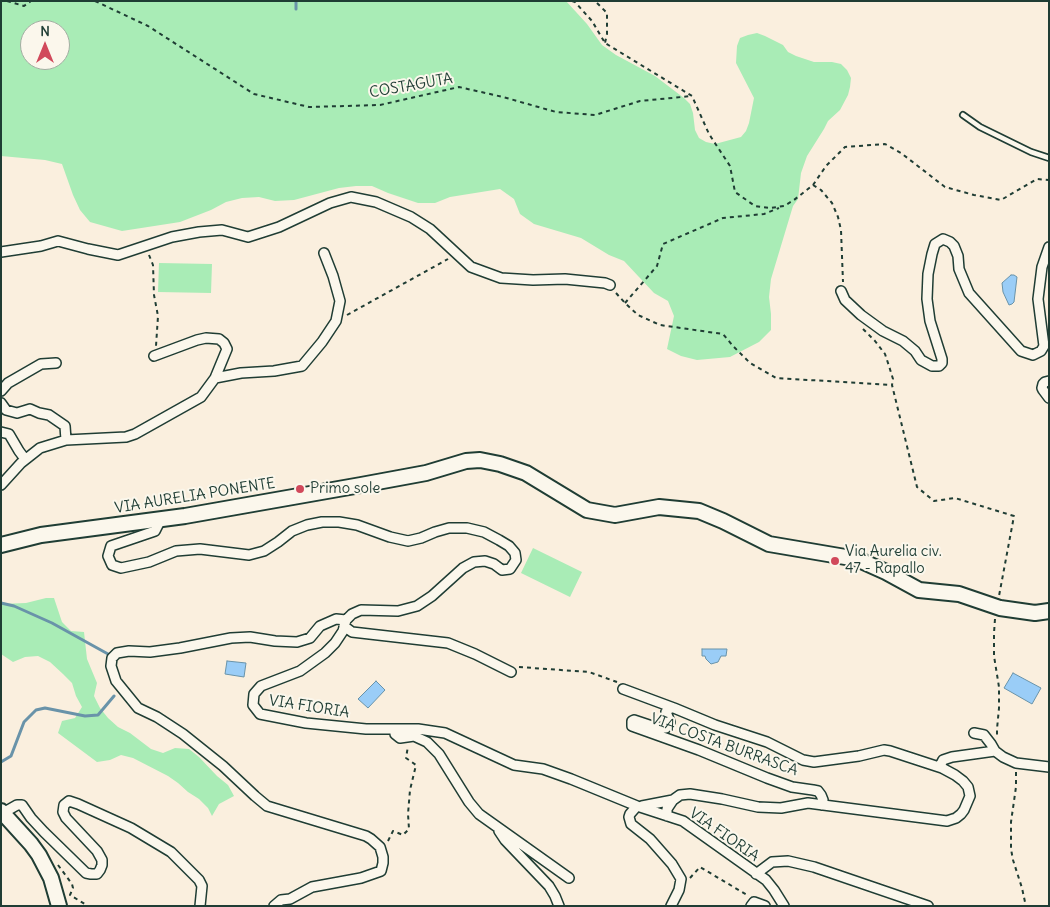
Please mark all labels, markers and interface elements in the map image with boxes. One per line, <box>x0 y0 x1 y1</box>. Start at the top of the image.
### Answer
north arrow <box>20 20 70 70</box>
text: N <box>40 22 50 40</box>
street label: COSTAGUTA <box>368 70 454 102</box>
street label: VIA AURELIA PONENTE <box>114 474 276 518</box>
place label: Primo sole <box>310 480 380 498</box>
marker: Primo sole <box>294 483 306 495</box>
place label: Via Aurelia civ. 47 - Rapallo <box>845 543 942 578</box>
marker: Via Aurelia civ. 47 - Rapallo <box>829 555 841 567</box>
street label: VIA FIORIA <box>267 692 351 722</box>
street label: VIA COSTA BURRASCA <box>648 710 800 780</box>
street label: VIA FIORIA <box>686 804 762 866</box>

